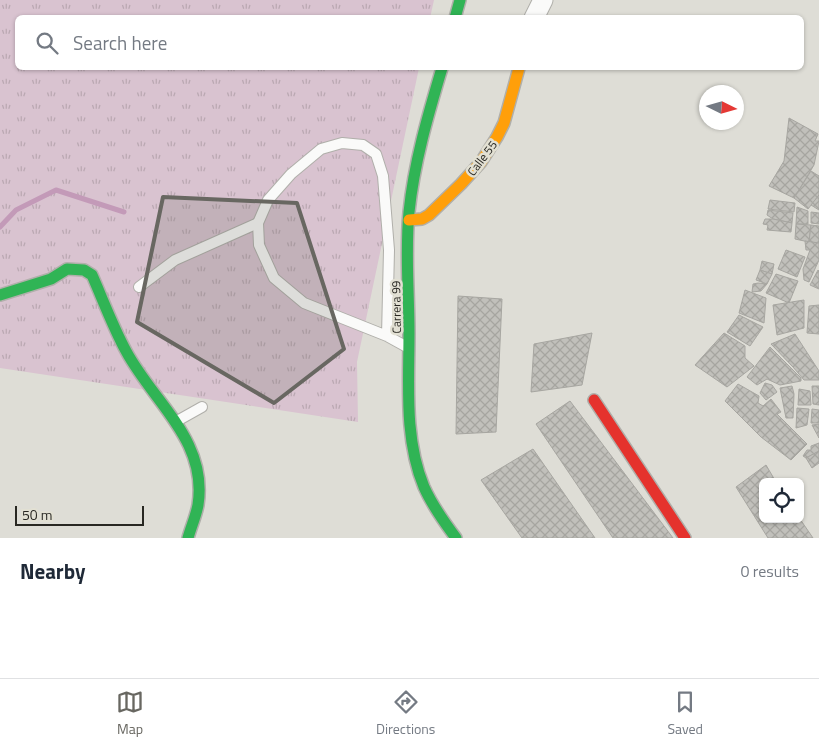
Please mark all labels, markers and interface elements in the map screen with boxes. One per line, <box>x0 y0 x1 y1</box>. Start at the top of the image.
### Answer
search box <box>15 15 804 70</box>
text: Search here <box>73 28 167 57</box>
icon: search <box>33 29 61 57</box>
north arrow <box>699 85 744 130</box>
street label: Calle 55 <box>462 136 502 180</box>
street label: Carrera 99 <box>386 280 406 334</box>
map controls <box>759 478 804 523</box>
button: locate <box>759 478 804 523</box>
scale bar <box>15 503 144 526</box>
text: 50 m <box>22 504 52 525</box>
text: Nearby <box>20 555 85 587</box>
text: 0 results <box>740 559 799 583</box>
tab: Map <box>116 688 144 739</box>
tab: Directions <box>376 688 435 739</box>
tab: Saved <box>667 688 703 739</box>

